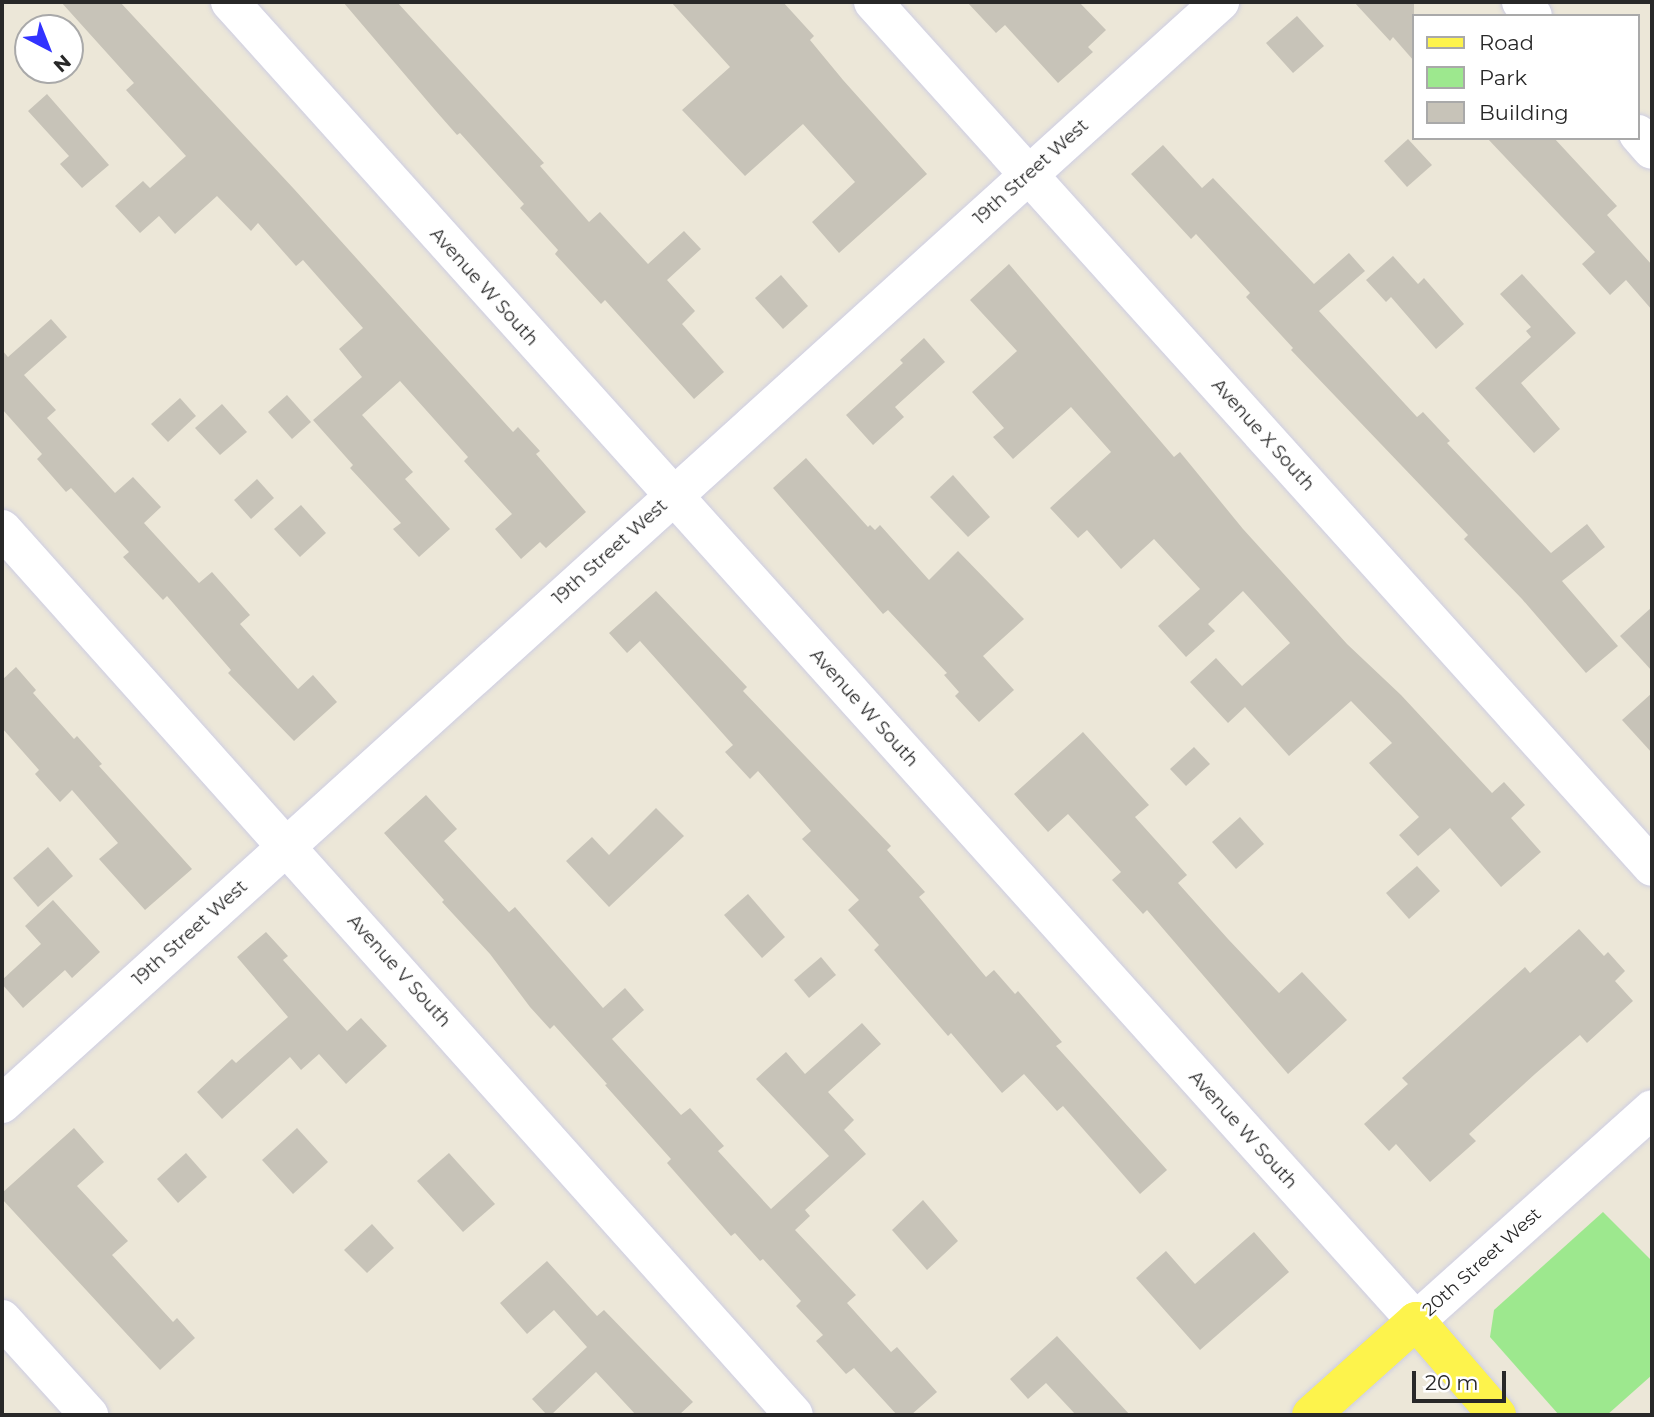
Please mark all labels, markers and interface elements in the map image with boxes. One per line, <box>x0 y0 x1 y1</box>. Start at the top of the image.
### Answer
north arrow <box>14 14 84 84</box>
legend <box>1412 14 1640 140</box>
text: Road <box>1479 30 1534 55</box>
text: N <box>49 50 75 77</box>
text: Park <box>1479 65 1527 90</box>
text: Building <box>1479 100 1569 125</box>
street label: 19th Street West <box>969 115 1093 229</box>
street label: Avenue W South <box>425 224 543 350</box>
street label: Avenue X South <box>1207 375 1319 495</box>
street label: 19th Street West <box>548 495 672 609</box>
street label: Avenue W South <box>805 645 923 771</box>
street label: 19th Street West <box>128 876 252 990</box>
street label: Avenue V South <box>343 910 455 1032</box>
street label: Avenue W South <box>1184 1067 1302 1193</box>
street label: 20th Street West <box>1418 1203 1546 1321</box>
scale bar <box>1416 1358 1510 1402</box>
text: 20 m <box>1425 1370 1479 1395</box>

